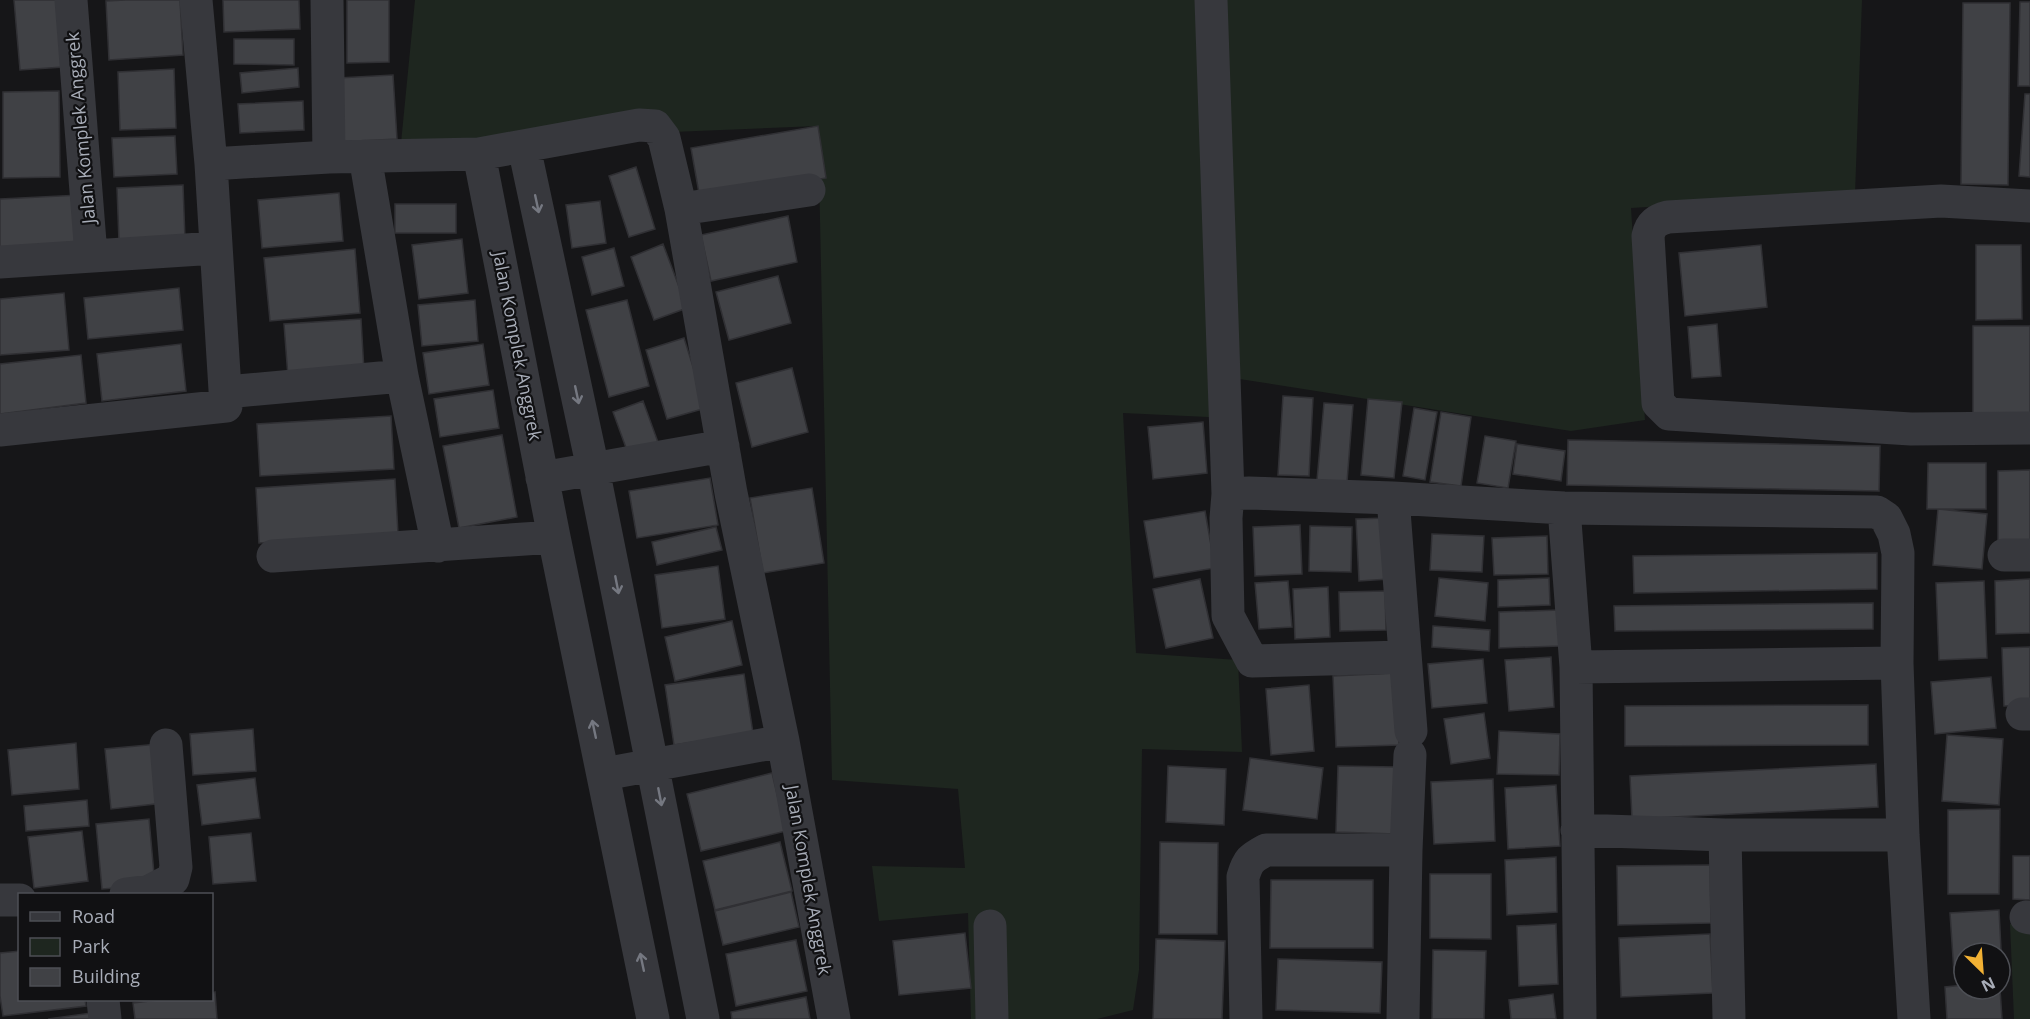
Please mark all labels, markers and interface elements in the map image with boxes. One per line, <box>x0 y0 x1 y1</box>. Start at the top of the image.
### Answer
street label: Jalan Komplek Anggrek <box>60 31 101 227</box>
one-way arrow <box>531 194 543 213</box>
street label: Jalan Komplek Anggrek <box>487 247 548 443</box>
one-way arrow <box>572 384 583 404</box>
one-way arrow <box>612 575 623 595</box>
one-way arrow <box>588 720 599 740</box>
street label: Jalan Komplek Anggrek <box>780 781 838 977</box>
one-way arrow <box>655 787 666 807</box>
legend <box>18 893 213 1001</box>
text: Road <box>72 904 115 928</box>
text: Park <box>72 934 110 958</box>
north arrow <box>1952 941 2012 1001</box>
one-way arrow <box>636 952 647 972</box>
text: Building <box>72 964 140 988</box>
text: N <box>1978 972 1999 997</box>

